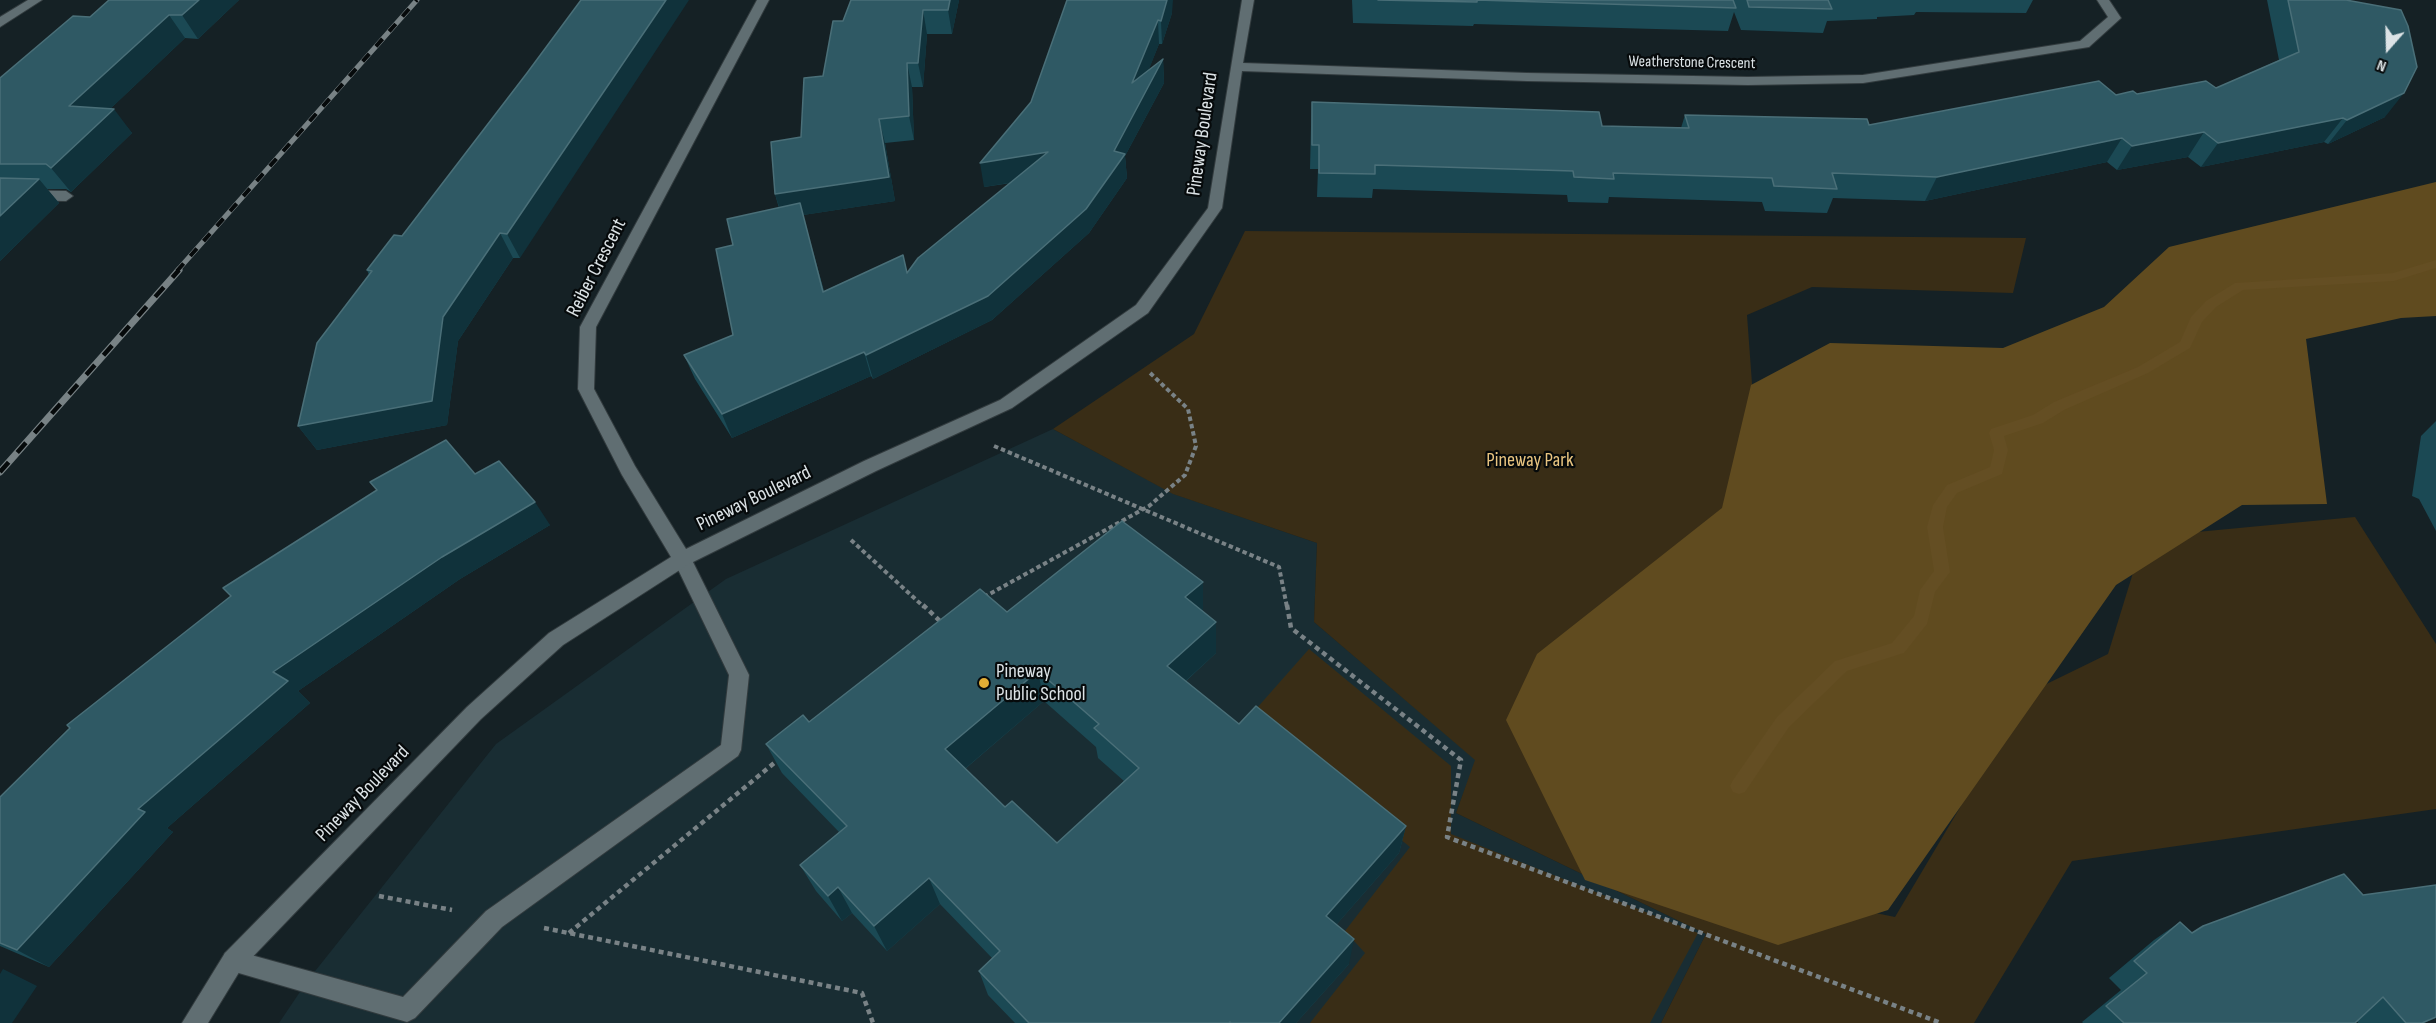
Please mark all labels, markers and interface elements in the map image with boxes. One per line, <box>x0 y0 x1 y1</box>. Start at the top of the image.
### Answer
north arrow <box>2358 18 2418 78</box>
street label: Weatherstone Crescent <box>1628 52 1756 74</box>
text: N <box>2374 55 2389 76</box>
street label: Pineway Boulevard <box>1182 71 1224 197</box>
street label: Reiber Crescent <box>562 215 632 321</box>
park label: Pineway Park <box>1486 449 1574 473</box>
street label: Pineway Boulevard <box>693 461 815 537</box>
place label: Pineway Public School <box>996 660 1086 707</box>
marker: Pineway Public School <box>977 676 991 690</box>
street label: Pineway Boulevard <box>311 741 415 847</box>

